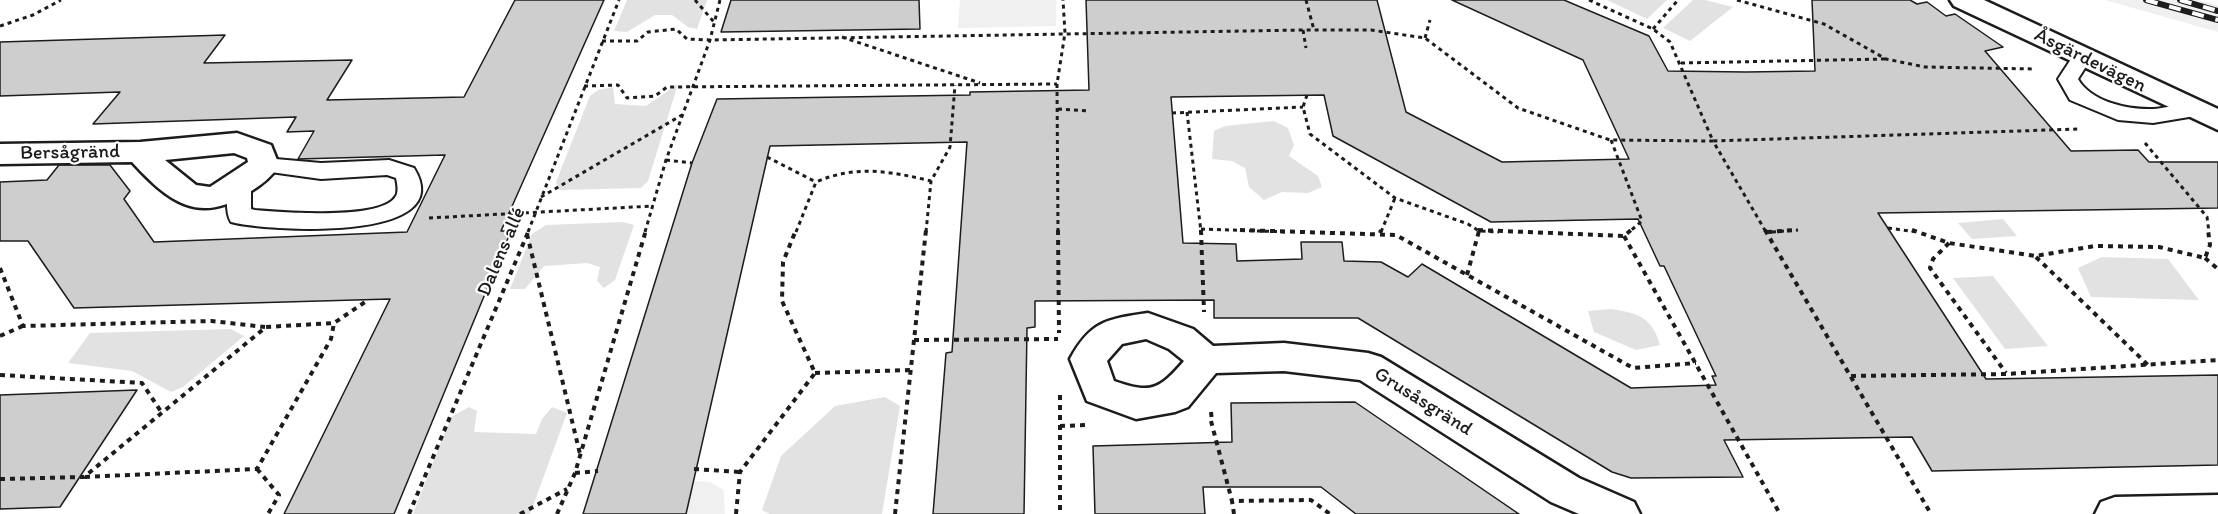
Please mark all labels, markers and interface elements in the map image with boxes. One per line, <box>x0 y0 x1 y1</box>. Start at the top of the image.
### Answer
street label: Åsgärdevägen <box>2030 24 2150 98</box>
street label: Bersågränd <box>20 140 120 166</box>
street label: Dalens allé <box>473 204 531 300</box>
street label: Grusåsgränd <box>1369 362 1477 442</box>

